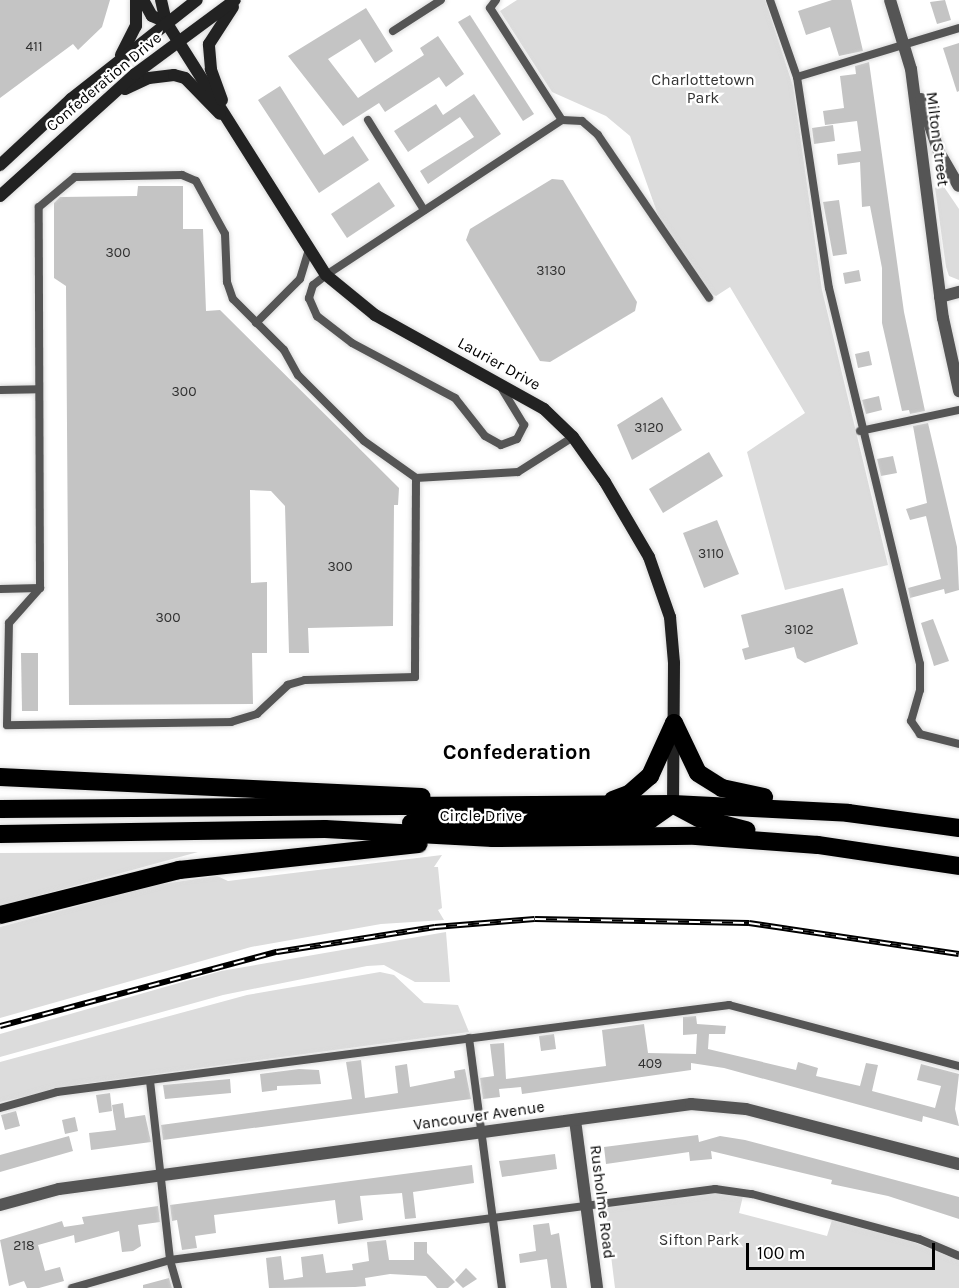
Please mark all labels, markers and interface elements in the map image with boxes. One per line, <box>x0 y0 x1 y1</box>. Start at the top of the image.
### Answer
street label: Confederation Drive <box>42 28 166 136</box>
house number: 411 <box>25 39 43 55</box>
park label: Charlottetown Park <box>651 70 755 108</box>
street label: Milton Street <box>922 91 952 187</box>
house number: 300 <box>106 245 130 261</box>
house number: 3130 <box>536 263 566 279</box>
street label: Laurier Drive <box>454 333 544 395</box>
house number: 300 <box>172 384 196 400</box>
house number: 3120 <box>634 420 664 436</box>
house number: 3110 <box>698 546 724 562</box>
house number: 300 <box>328 559 352 575</box>
house number: 300 <box>156 610 180 626</box>
house number: 3102 <box>784 622 814 638</box>
district label: Confederation <box>443 740 591 766</box>
street label: Circle Drive <box>440 806 522 826</box>
house number: 409 <box>638 1056 662 1072</box>
street label: Vancouver Avenue <box>412 1097 546 1135</box>
street label: Rusholme Road <box>585 1144 619 1260</box>
park label: Sifton Park <box>659 1230 739 1250</box>
scale bar <box>749 1231 938 1269</box>
house number: 218 <box>13 1238 35 1254</box>
text: 100 m <box>757 1242 805 1264</box>

